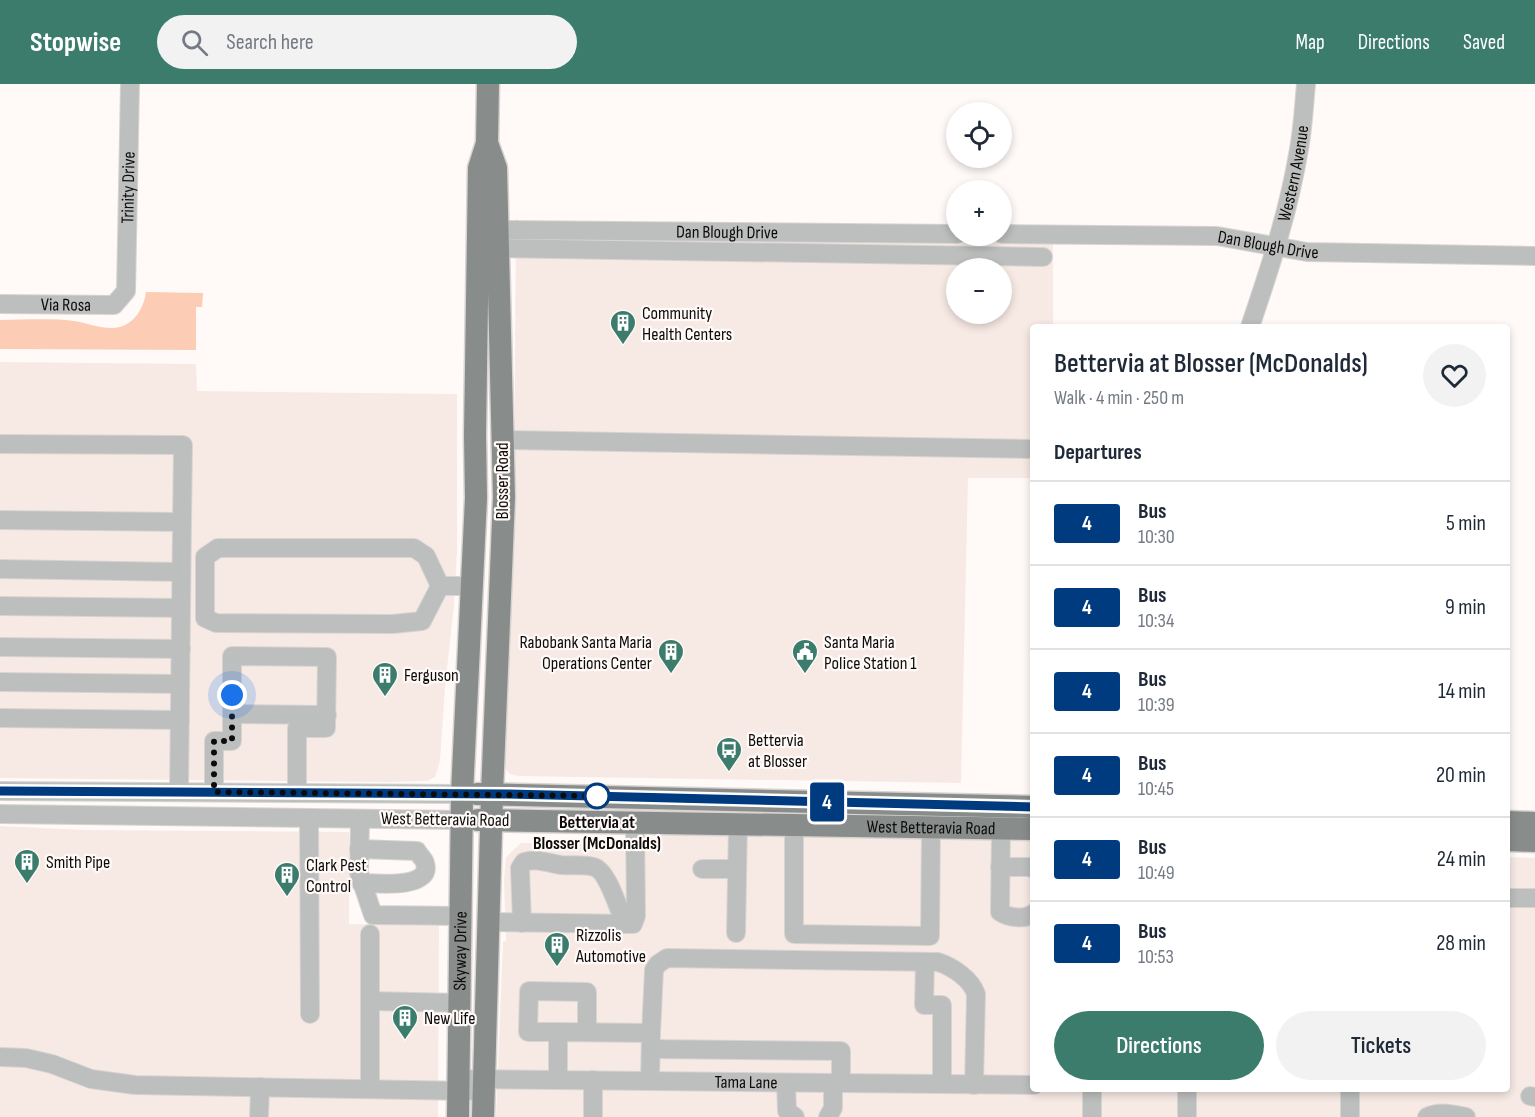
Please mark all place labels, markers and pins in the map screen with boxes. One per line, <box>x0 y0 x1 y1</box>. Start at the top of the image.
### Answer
place label: Community Health Centers <box>642 303 732 345</box>
building icon: Community Health Centers <box>608 308 638 346</box>
place label: Rabobank Santa Maria Operations Center <box>520 632 652 674</box>
place label: Santa Maria Police Station 1 <box>824 632 917 674</box>
building icon: Rabobank Santa Maria Operations Center <box>656 637 686 675</box>
public building icon: Santa Maria Police Station 1 <box>790 637 820 675</box>
building icon: Ferguson <box>370 660 400 698</box>
place label: Ferguson <box>404 665 459 686</box>
place label: Bettervia at Blosser <box>748 730 807 772</box>
bus stop icon: Bettervia at Blosser <box>714 735 744 773</box>
marker: Bettervia at Blosser (McDonalds) <box>584 783 610 809</box>
place label: Bettervia at Blosser (McDonalds) <box>533 812 661 854</box>
building icon: Smith Pipe <box>12 847 42 885</box>
place label: Smith Pipe <box>46 852 110 873</box>
place label: Clark Pest Control <box>306 855 367 897</box>
building icon: Clark Pest Control <box>272 860 302 898</box>
place label: Rizzolis Automotive <box>575 925 646 967</box>
building icon: Rizzolis Automotive <box>542 930 572 968</box>
building icon: New Life <box>390 1003 420 1041</box>
place label: New Life <box>424 1008 475 1029</box>

